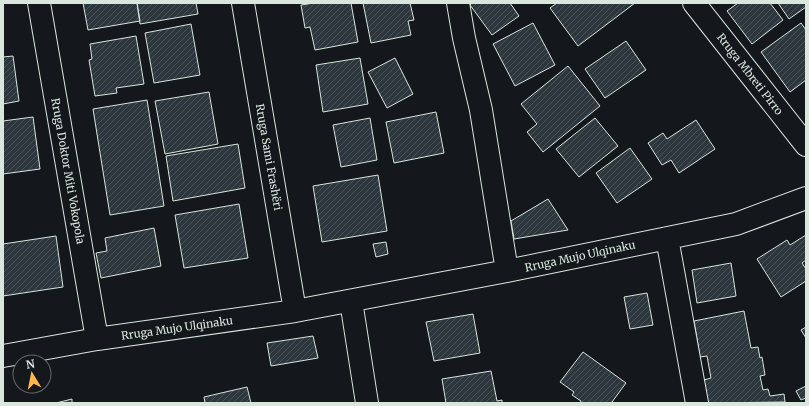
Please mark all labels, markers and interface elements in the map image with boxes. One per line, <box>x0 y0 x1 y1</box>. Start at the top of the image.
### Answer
street label: Rruga Mbreti Pirro <box>714 30 787 118</box>
street label: Rruga Doktor Miti Vokopola <box>48 97 88 245</box>
street label: Rruga Sami Frashëri <box>253 103 285 212</box>
street label: Rruga Mujo Ulqinaku <box>523 237 637 275</box>
street label: Rruga Mujo Ulqinaku <box>120 313 234 343</box>
north arrow <box>12 354 52 394</box>
text: N <box>25 356 36 372</box>

